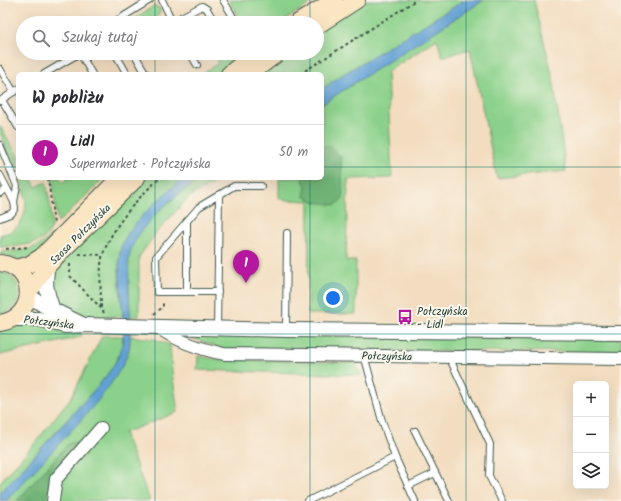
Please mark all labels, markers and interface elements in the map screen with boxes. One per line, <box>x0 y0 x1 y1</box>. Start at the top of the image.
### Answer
search box <box>16 16 324 60</box>
text: Szukaj tutaj <box>62 26 137 50</box>
icon: search <box>30 27 52 49</box>
text: W pobliżu <box>32 85 103 112</box>
text: Lidl <box>70 130 94 154</box>
text: 1 <box>43 142 47 163</box>
text: 50 m <box>279 142 308 163</box>
text: Supermarket · Połczyńska <box>70 154 211 175</box>
street label: Szosa Połczyńska <box>46 200 116 270</box>
pin: 1 <box>233 250 259 283</box>
your location <box>323 288 343 308</box>
place label: Połczyńska - Lidl <box>417 303 468 334</box>
bus stop icon: Połczyńska - Lidl <box>396 308 414 326</box>
street label: Połczyńska <box>23 311 75 335</box>
street label: Połczyńska <box>361 348 412 366</box>
map controls <box>573 381 609 489</box>
button: + <box>573 381 609 417</box>
button: − <box>573 417 609 453</box>
button: layers <box>573 453 609 489</box>

